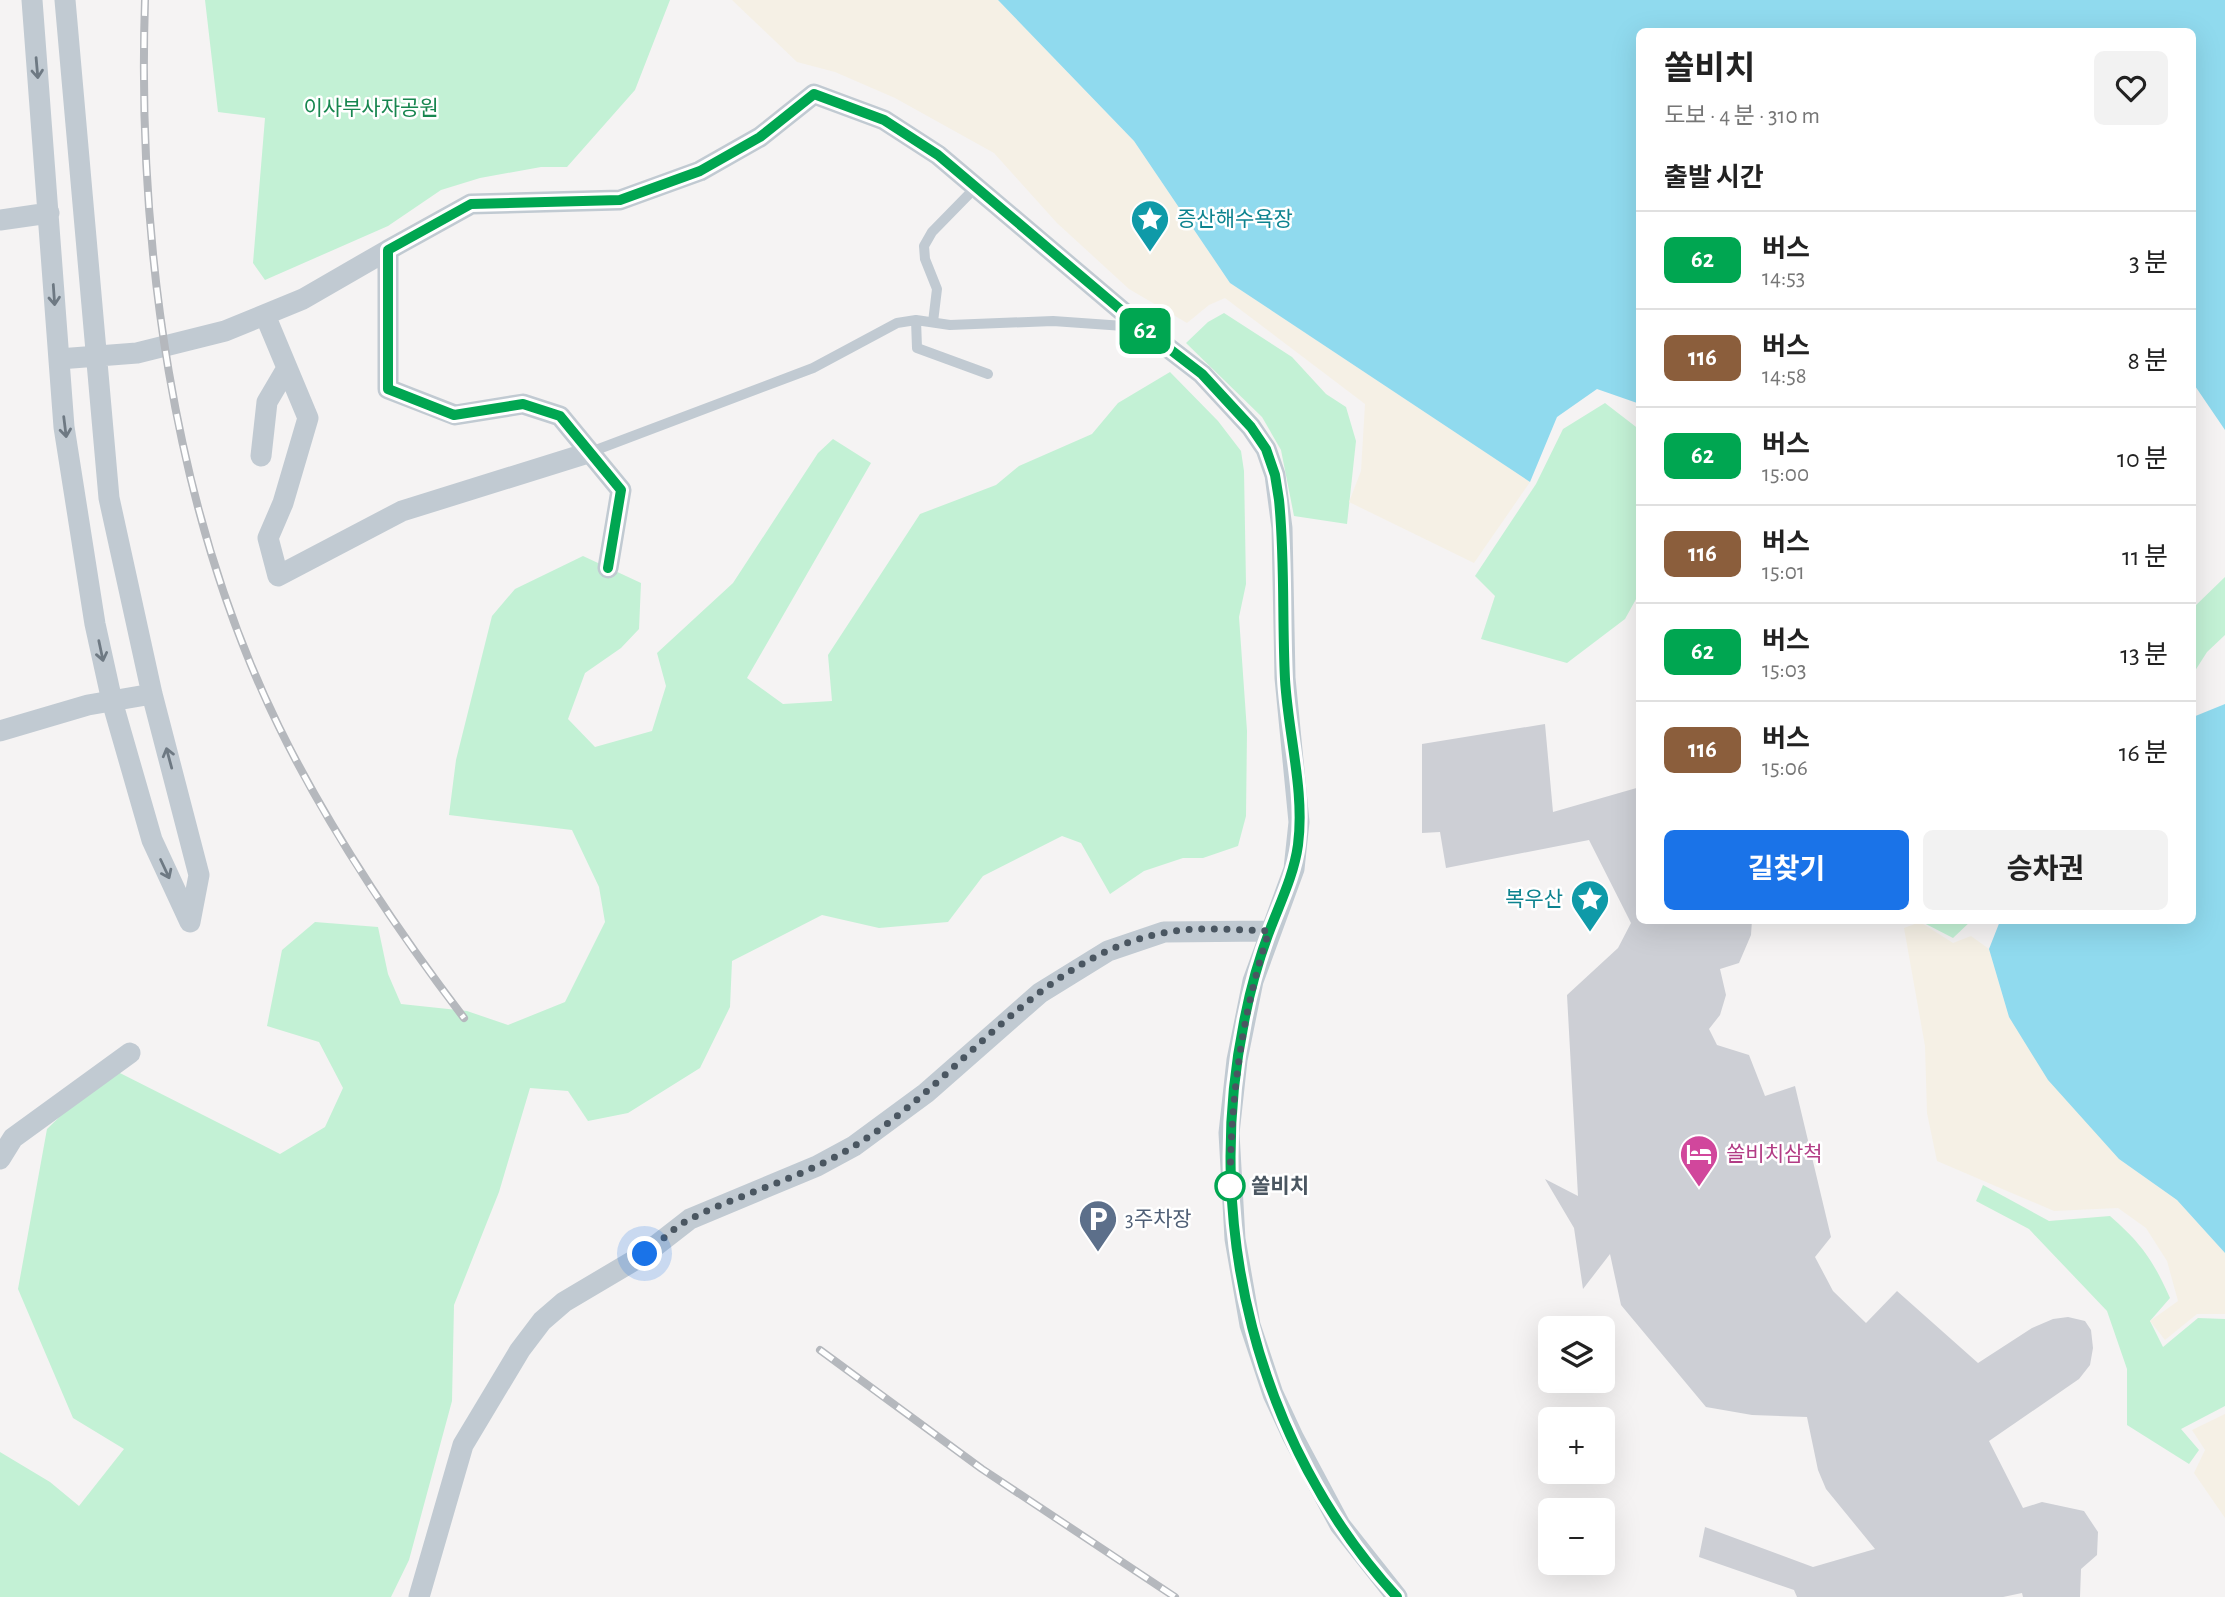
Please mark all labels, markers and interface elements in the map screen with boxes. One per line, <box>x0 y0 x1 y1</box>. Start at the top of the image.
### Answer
button: heart <box>2094 51 2168 125</box>
text: 쏠비치 <box>1664 53 1755 86</box>
one-way arrow <box>31 56 44 79</box>
park label: 이사부사자공원 <box>303 97 439 119</box>
text: 도보 · 4 분 · 310 m <box>1664 105 1820 128</box>
text: 출발 시간 <box>1664 165 1764 191</box>
place icon: 증산해수욕장 <box>1129 198 1171 253</box>
place label: 증산해수욕장 <box>1177 208 1293 230</box>
text: 버스 <box>1762 236 1810 262</box>
text: 62 <box>1691 248 1714 272</box>
text: 3 분 <box>2129 250 2168 276</box>
text: 14:53 <box>1762 267 1805 290</box>
one-way arrow <box>48 283 61 306</box>
line badge: 62 <box>1114 308 1176 354</box>
text: 62 <box>1134 319 1156 343</box>
text: 버스 <box>1762 334 1810 360</box>
text: 116 <box>1688 346 1717 370</box>
text: 8 분 <box>2127 348 2168 374</box>
text: 14:58 <box>1762 365 1807 388</box>
one-way arrow <box>58 415 71 437</box>
text: 버스 <box>1762 432 1810 458</box>
text: 62 <box>1691 444 1714 468</box>
text: 10 분 <box>2117 446 2168 472</box>
text: 15:00 <box>1762 463 1809 486</box>
text: 버스 <box>1762 530 1810 556</box>
text: 116 <box>1688 542 1717 566</box>
text: 11 분 <box>2122 544 2168 570</box>
text: 15:01 <box>1762 561 1805 584</box>
text: 버스 <box>1762 628 1810 654</box>
one-way arrow <box>95 639 108 662</box>
text: 62 <box>1691 640 1714 664</box>
text: 13 분 <box>2120 642 2168 668</box>
text: 15:03 <box>1762 659 1806 682</box>
text: 버스 <box>1762 726 1810 752</box>
text: 116 <box>1688 738 1717 762</box>
text: 16 분 <box>2119 740 2168 766</box>
one-way arrow <box>161 747 174 769</box>
text: 15:06 <box>1762 757 1808 780</box>
button: 길찾기 <box>1664 830 1909 910</box>
button: 승차권 <box>1923 830 2168 910</box>
one-way arrow <box>159 858 172 879</box>
place icon: 복우산 <box>1569 878 1611 933</box>
place label: 복우산 <box>1505 888 1563 910</box>
hotel icon: 쏠비치삼척 <box>1678 1133 1720 1188</box>
place label: 쏠비치삼척 <box>1726 1143 1823 1165</box>
marker: 쏠비치 <box>1215 1171 1245 1201</box>
place label: 쏠비치 <box>1251 1175 1309 1197</box>
parking icon: 3주차장 <box>1077 1198 1119 1253</box>
place label: 3주차장 <box>1125 1208 1192 1230</box>
your location <box>627 1236 662 1271</box>
map controls <box>1538 1316 1615 1575</box>
button: layers <box>1538 1316 1615 1393</box>
button: + <box>1538 1407 1615 1484</box>
button: − <box>1538 1498 1615 1575</box>

